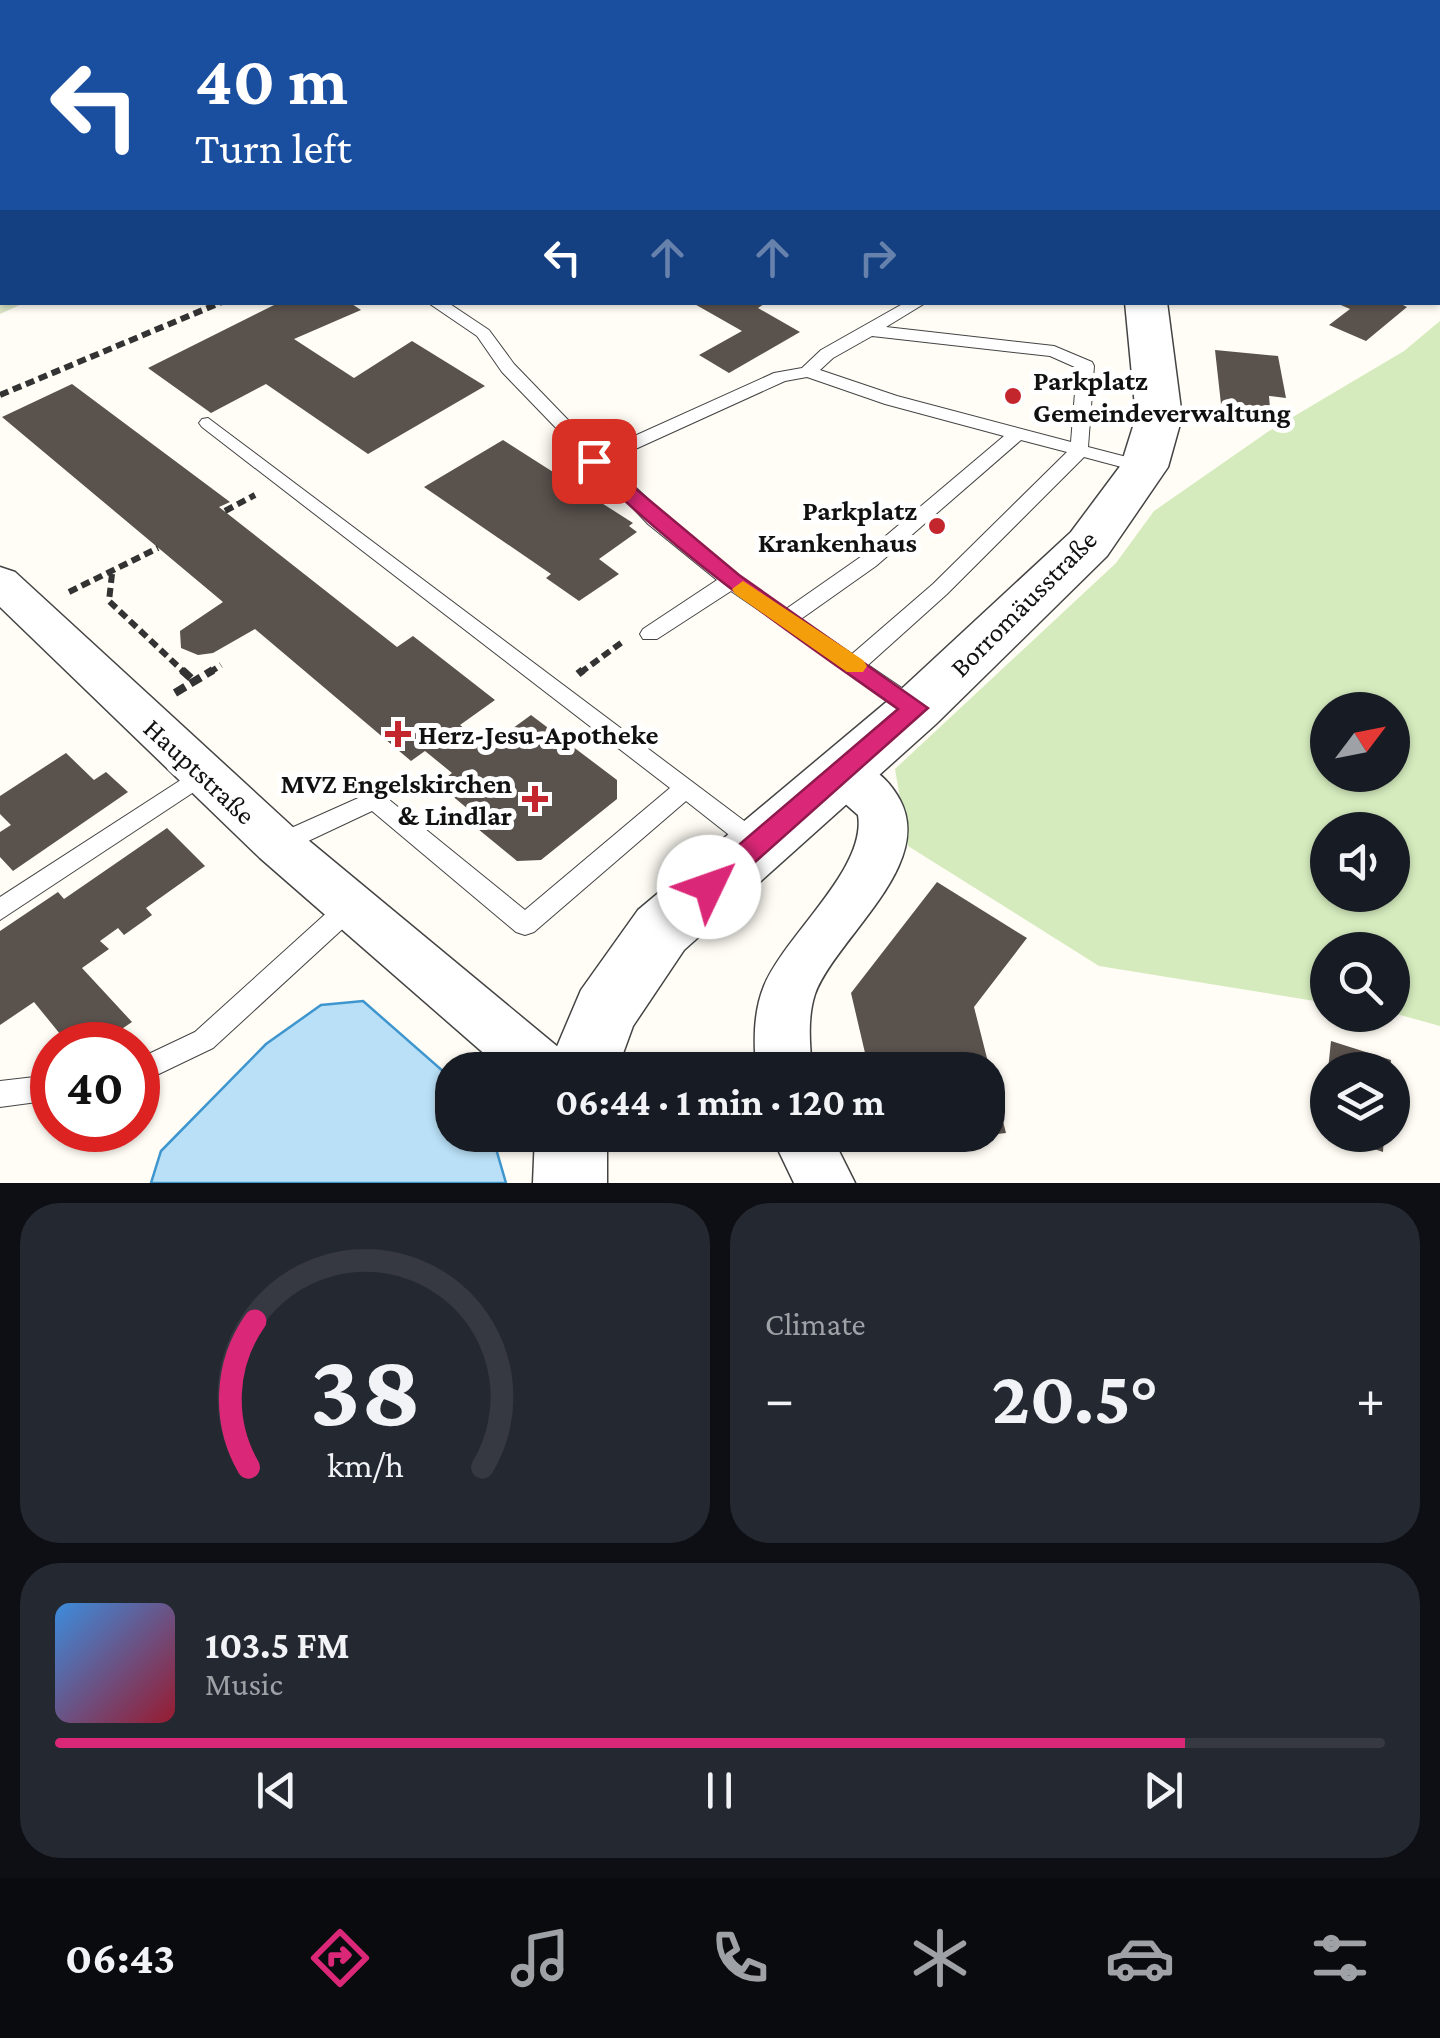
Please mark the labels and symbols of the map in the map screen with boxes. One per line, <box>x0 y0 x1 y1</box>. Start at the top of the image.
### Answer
place label: Parkplatz Gemeindeverwaltung <box>1033 365 1291 428</box>
marker: Parkplatz Gemeindeverwaltung <box>1002 385 1024 407</box>
pin <box>552 419 637 504</box>
place label: Parkplatz Krankenhaus <box>758 495 917 558</box>
marker: Parkplatz Krankenhaus <box>926 515 948 537</box>
street label: Borromäusstraße <box>944 524 1103 683</box>
north arrow <box>1310 692 1410 792</box>
street label: Hauptstraße <box>138 712 262 831</box>
place label: Herz-Jesu-Apotheke <box>418 719 659 750</box>
marker: Herz-Jesu-Apotheke <box>387 723 409 745</box>
place label: MVZ Engelskirchen & Lindlar <box>280 768 512 831</box>
marker: MVZ Engelskirchen & Lindlar <box>522 786 548 812</box>
position arrow <box>657 835 761 939</box>
speed limit sign: 40 <box>30 1022 160 1152</box>

